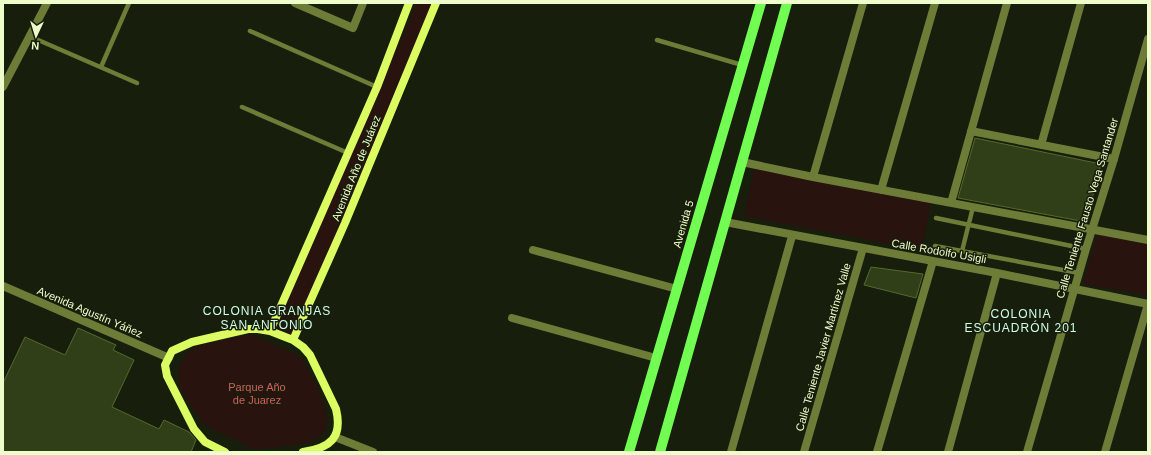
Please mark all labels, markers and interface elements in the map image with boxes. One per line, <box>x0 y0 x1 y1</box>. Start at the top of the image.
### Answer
north arrow <box>16 16 56 56</box>
text: N <box>31 40 40 52</box>
street label: Avenida Año de Juárez <box>329 113 383 223</box>
street label: Calle Teniente Fausto Vega Santander <box>1054 116 1120 300</box>
street label: Avenida 5 <box>671 199 695 249</box>
street label: Calle Rodolfo Usigli <box>891 237 987 265</box>
street label: Calle Teniente Javier Martínez Valle <box>793 261 853 433</box>
street label: Avenida Agustín Yáñez <box>35 284 145 340</box>
district label: COLONIA GRANJAS SAN ANTONIO <box>203 304 331 332</box>
district label: COLONIA ESCUADRÓN 201 <box>964 307 1078 335</box>
park label: Parque Año de Juarez <box>228 381 286 406</box>

